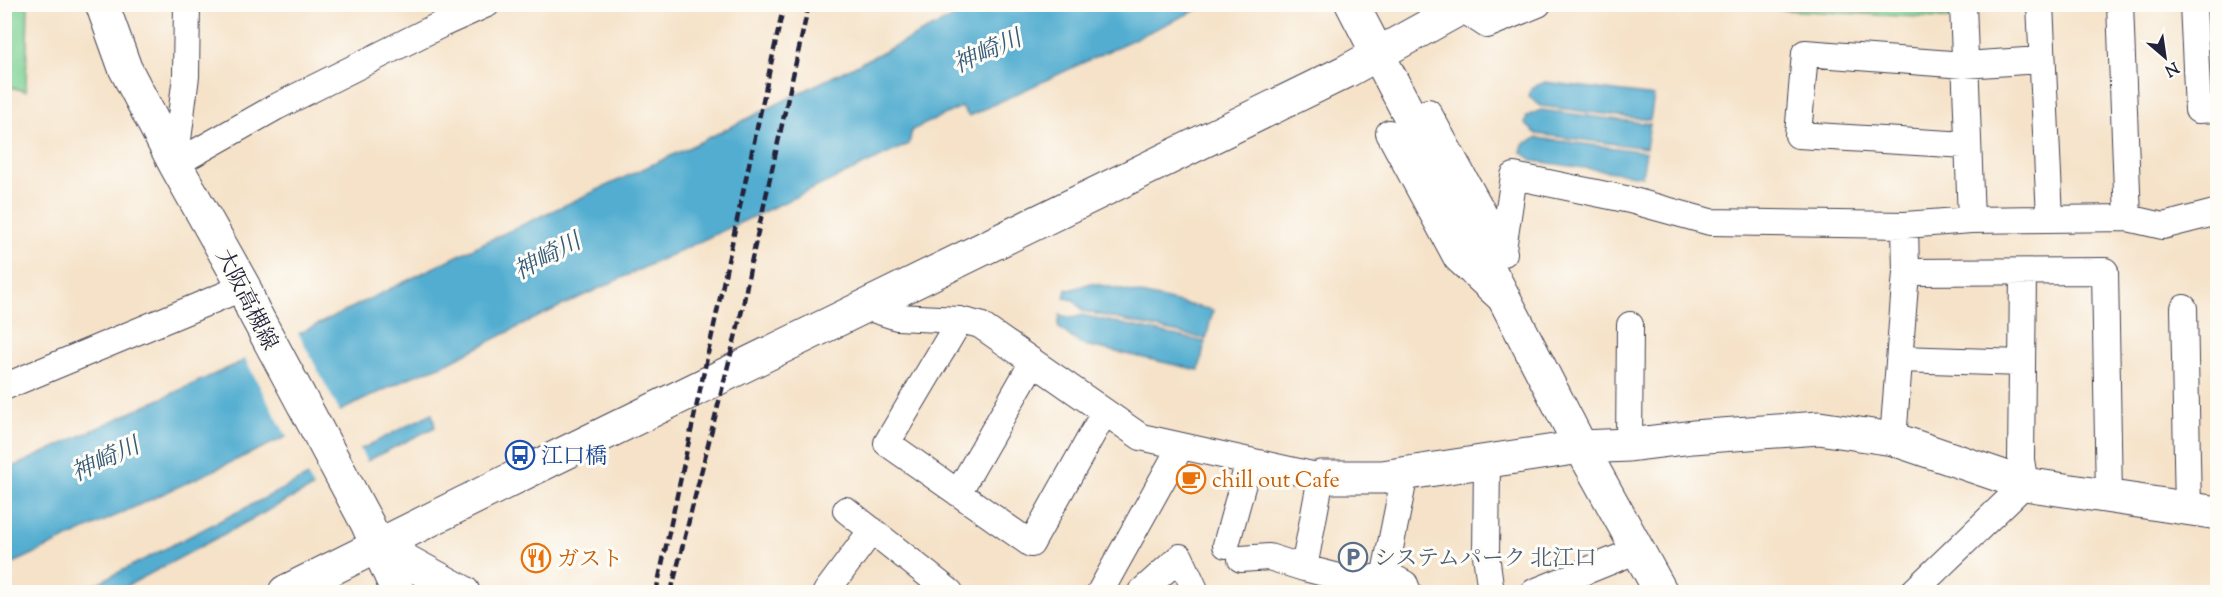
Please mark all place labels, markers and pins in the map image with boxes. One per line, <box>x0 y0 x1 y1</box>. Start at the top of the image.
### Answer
bus stop icon: 江口橋 <box>504 439 536 471</box>
place label: 江口橋 <box>541 442 607 474</box>
cafe icon: chill out Cafe <box>1175 463 1207 495</box>
place label: chill out Cafe <box>1212 466 1340 498</box>
parking icon: システムパーク 北江口 <box>1337 541 1369 573</box>
restaurant icon: ガスト <box>520 542 552 574</box>
place label: システムパーク 北江口 <box>1374 544 1597 576</box>
place label: ガスト <box>557 545 623 577</box>

